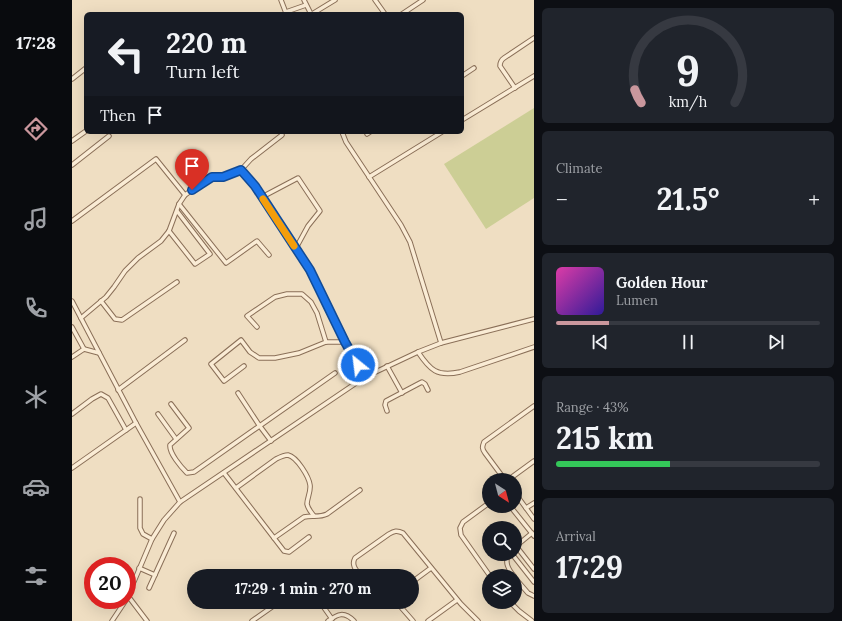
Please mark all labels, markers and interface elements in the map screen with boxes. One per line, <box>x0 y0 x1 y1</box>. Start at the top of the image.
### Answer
text: 220 m <box>166 25 247 61</box>
icon: left <box>100 28 152 80</box>
text: 17:28 <box>16 31 56 54</box>
text: 9 <box>676 44 700 97</box>
text: Turn left <box>166 60 239 83</box>
text: km/h <box>669 93 708 112</box>
icon: arrive <box>144 104 166 126</box>
text: Then <box>100 106 136 125</box>
icon: directions <box>22 115 50 143</box>
pin <box>175 149 209 190</box>
icon: arrive <box>181 155 203 177</box>
text: Climate <box>556 160 603 177</box>
text: 21.5° <box>657 180 719 218</box>
text: − <box>556 185 568 213</box>
text: + <box>808 185 820 213</box>
icon: music <box>22 205 50 233</box>
text: Golden Hour <box>616 273 708 292</box>
text: Lumen <box>616 292 658 309</box>
icon: phone <box>22 294 50 322</box>
icon: previous <box>589 331 611 353</box>
icon: pause <box>677 331 699 353</box>
icon: next <box>765 331 787 353</box>
position arrow <box>337 344 379 386</box>
icon: climate <box>22 383 50 411</box>
text: Range · 43% <box>556 399 629 416</box>
text: 215 km <box>556 419 654 457</box>
icon: car <box>22 473 50 501</box>
north arrow <box>482 473 522 513</box>
map controls <box>482 473 522 609</box>
button: search <box>482 521 522 561</box>
text: Arrival <box>556 528 596 545</box>
text: 17:29 <box>556 548 623 586</box>
speed limit sign: 20 <box>84 557 136 609</box>
icon: filters <box>22 562 50 590</box>
button: layers <box>482 569 522 609</box>
text: 17:29 · 1 min · 270 m <box>235 579 371 598</box>

